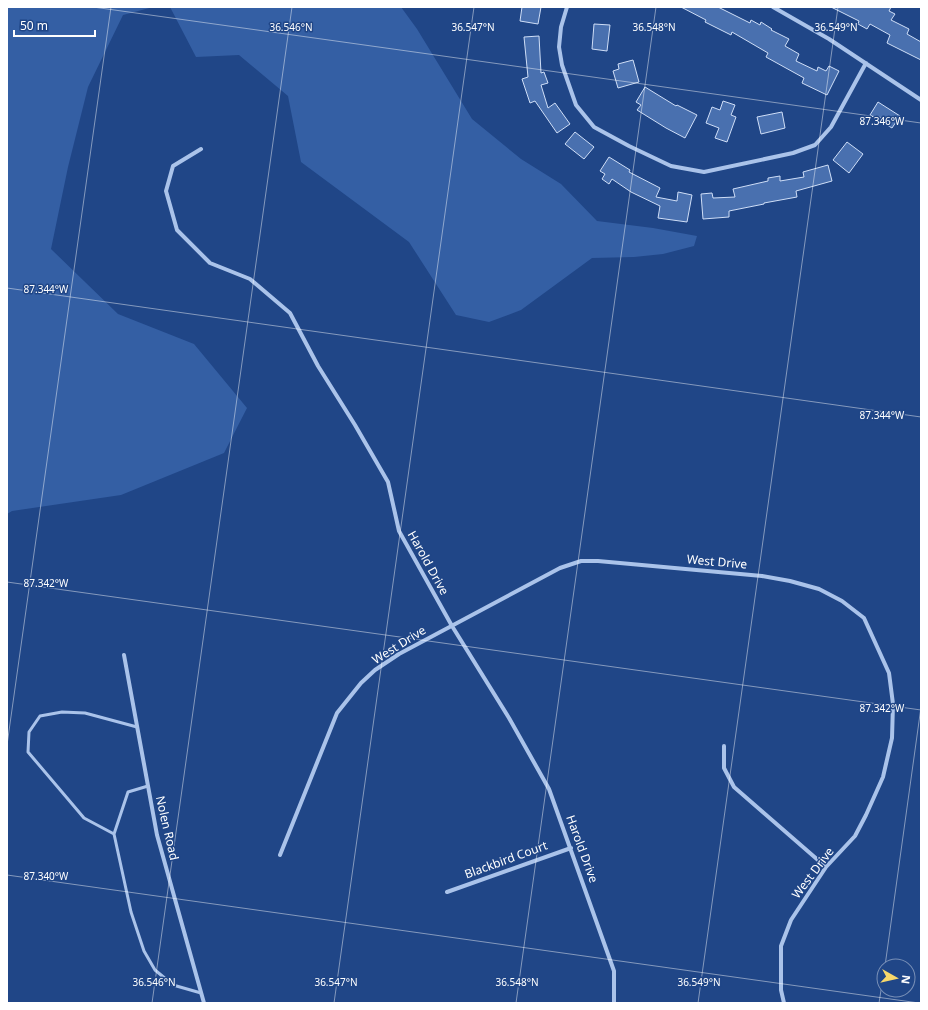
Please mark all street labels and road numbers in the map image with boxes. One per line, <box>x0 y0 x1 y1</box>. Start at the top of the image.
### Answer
street label: Harold Drive <box>404 528 453 598</box>
street label: West Drive <box>686 550 748 573</box>
street label: West Drive <box>369 621 429 668</box>
street label: Nolen Road <box>152 794 183 862</box>
street label: Harold Drive <box>562 813 603 885</box>
street label: Blackbird Court <box>462 836 550 882</box>
street label: West Drive <box>788 843 838 902</box>

